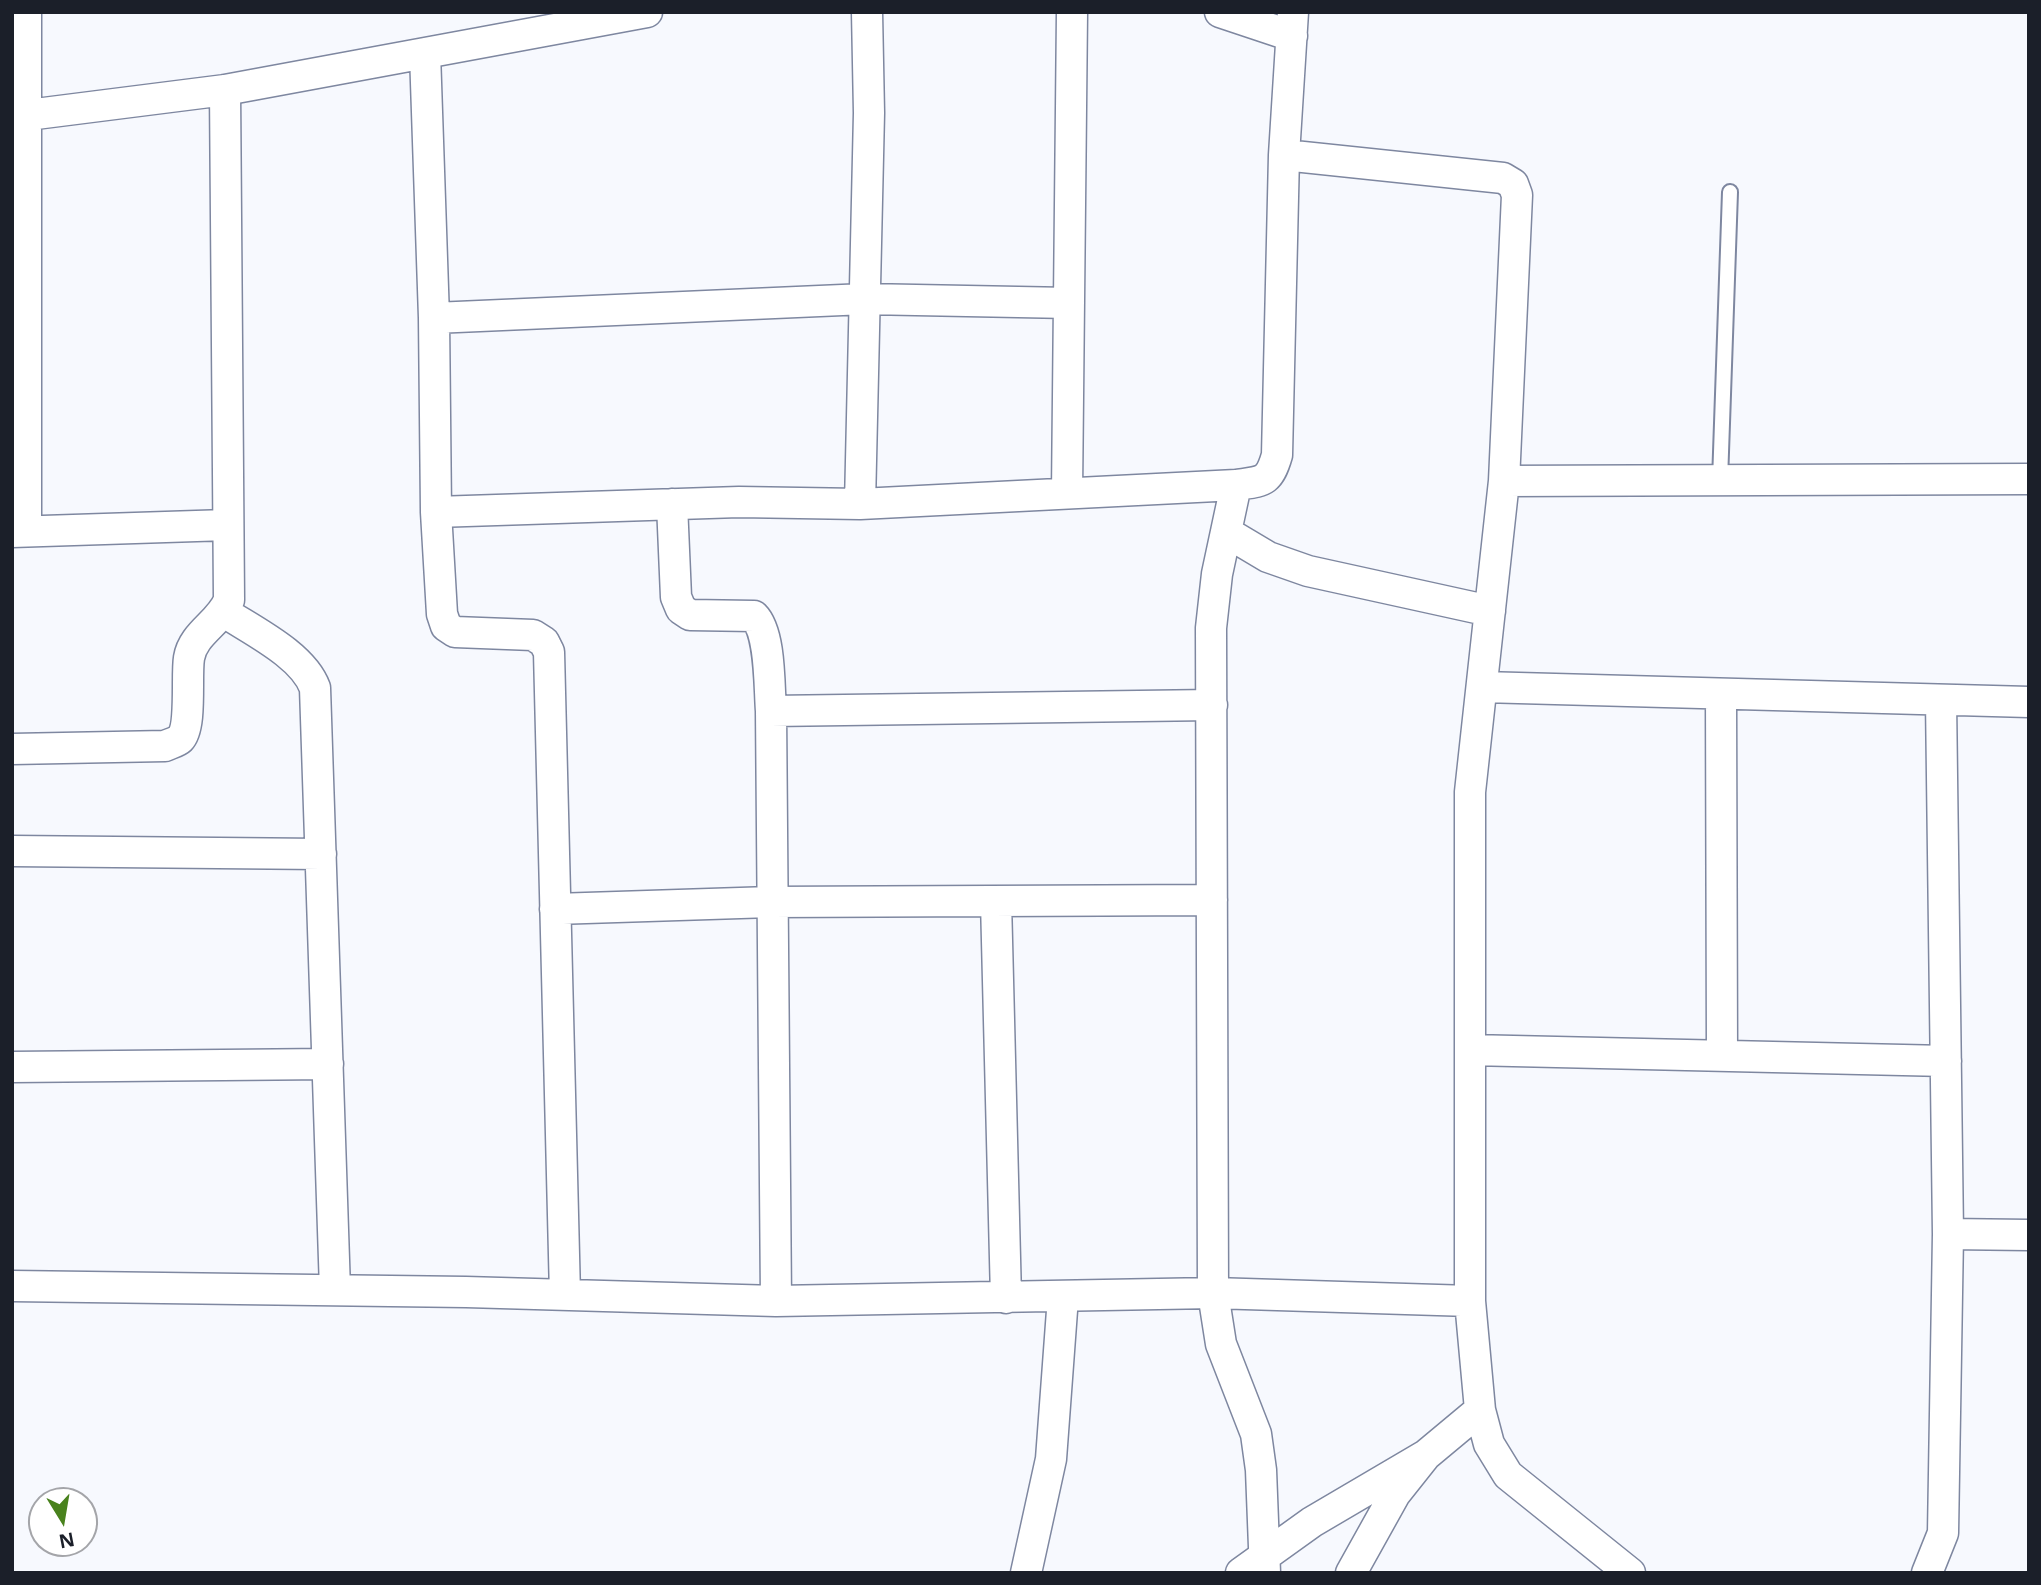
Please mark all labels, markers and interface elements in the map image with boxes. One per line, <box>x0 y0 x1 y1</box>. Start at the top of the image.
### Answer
north arrow <box>28 1487 98 1557</box>
text: N <box>57 1526 77 1555</box>

